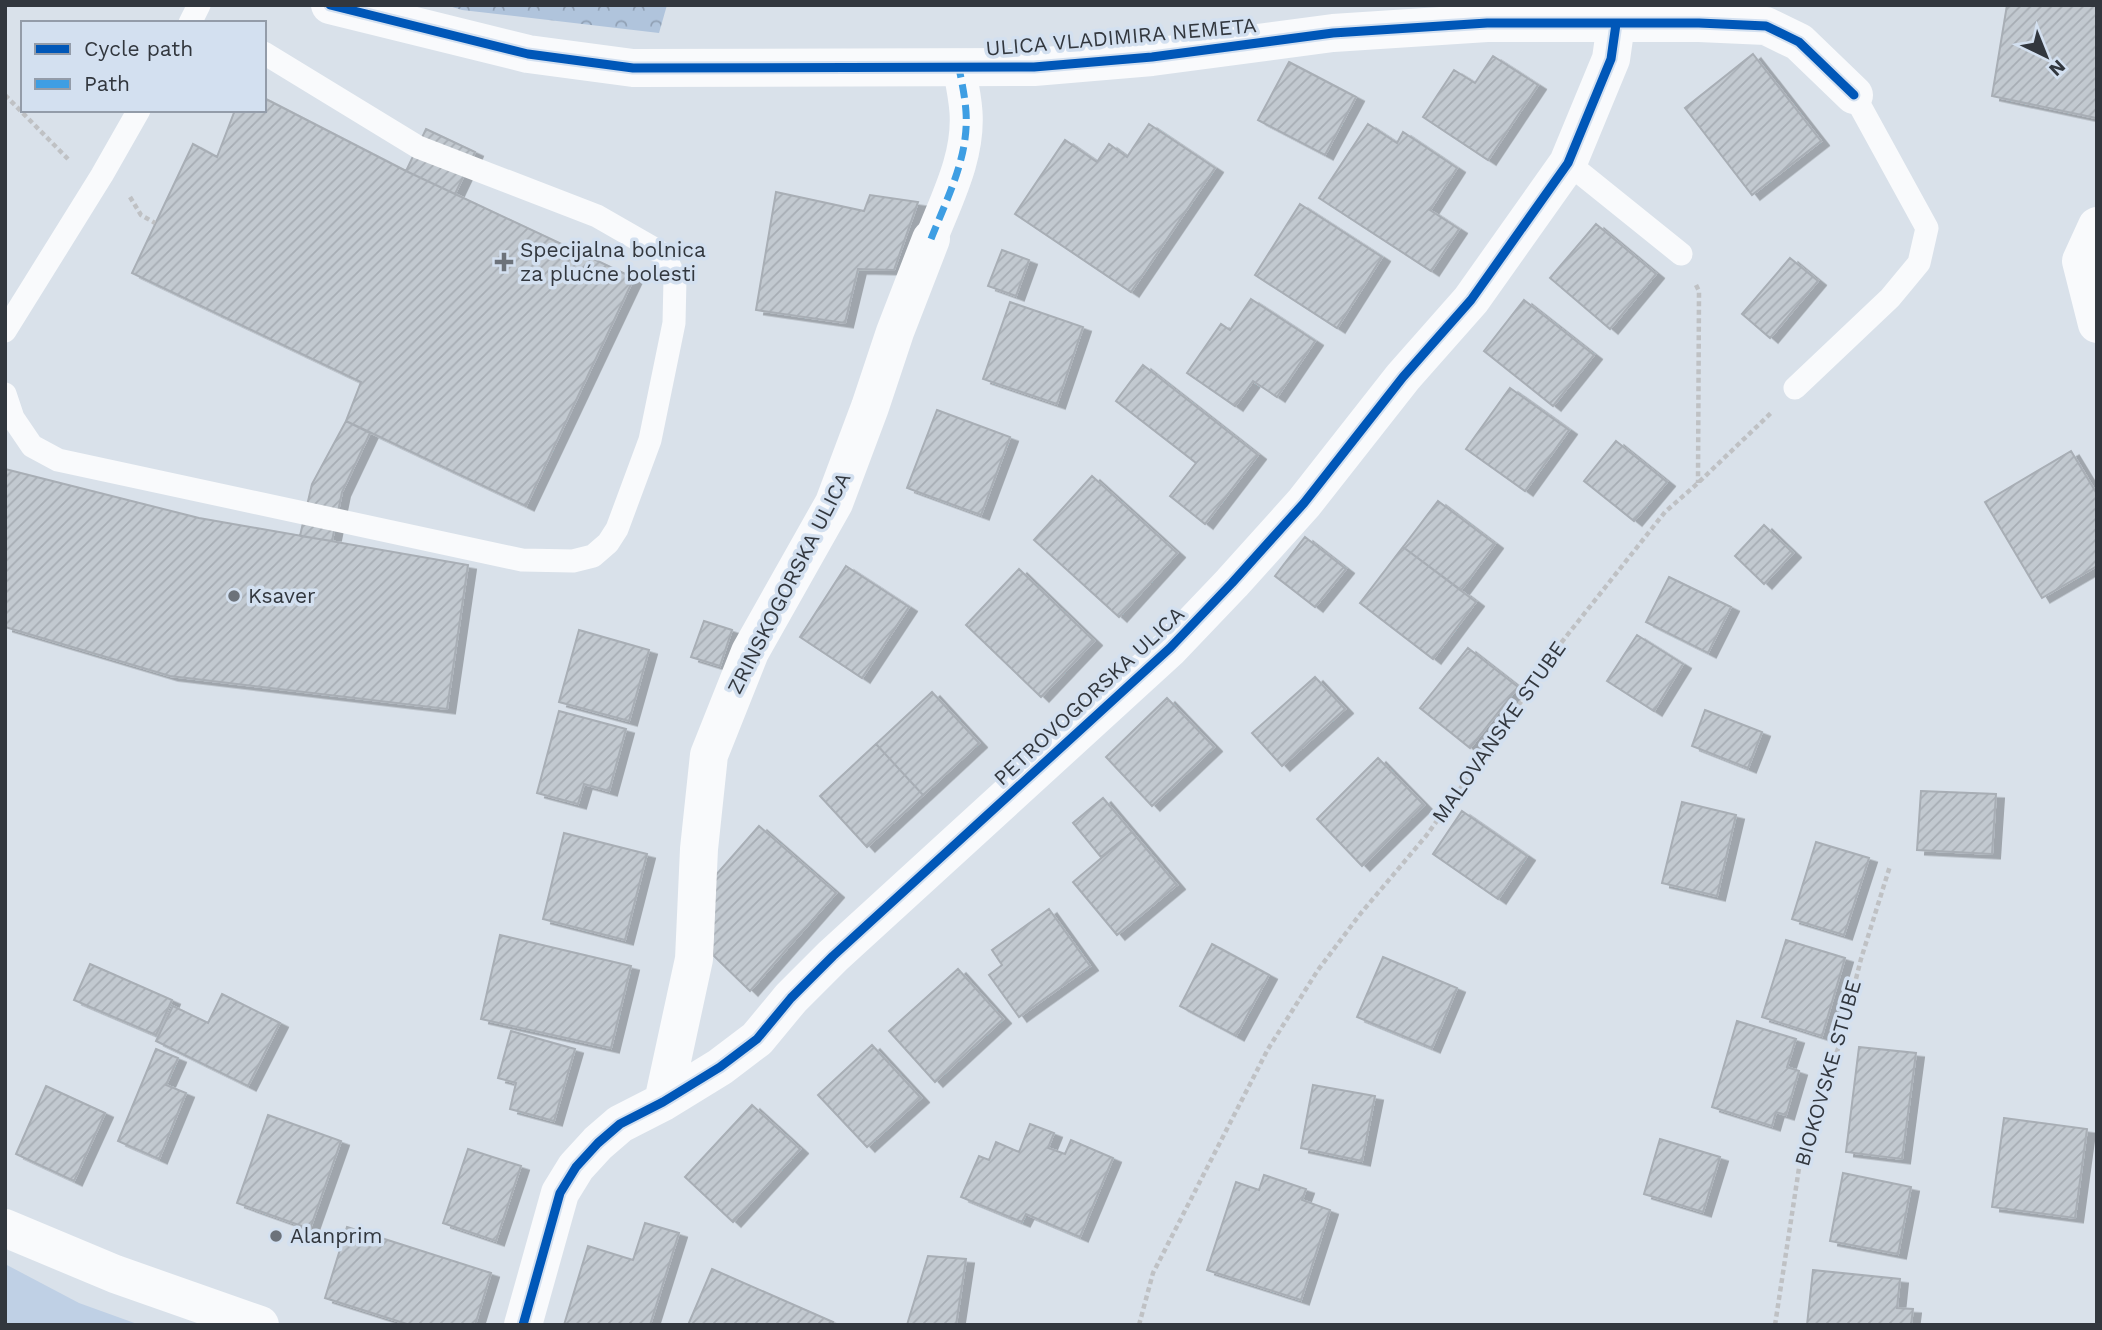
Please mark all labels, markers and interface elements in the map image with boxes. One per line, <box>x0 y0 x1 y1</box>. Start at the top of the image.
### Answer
street label: ULICA VLADIMIRA NEMETA <box>984 12 1258 61</box>
legend <box>21 21 266 112</box>
north arrow <box>2011 21 2081 91</box>
text: Cycle path <box>84 36 193 61</box>
text: N <box>2044 55 2070 81</box>
text: Path <box>84 71 130 96</box>
place label: Specijalna bolnica za plućne bolesti <box>520 237 706 286</box>
marker: Specijalna bolnica za plućne bolesti <box>494 252 514 272</box>
street label: ZRINSKOGORSKA ULICA <box>722 468 855 698</box>
place label: Ksaver <box>248 583 316 608</box>
marker: Ksaver <box>226 588 242 604</box>
street label: PETROVOGORSKA ULICA <box>988 601 1189 790</box>
street label: MALOVANSKE STUBE <box>1426 636 1571 827</box>
street label: BIOKOVSKE STUBE <box>1789 977 1866 1169</box>
place label: Alanprim <box>290 1223 383 1248</box>
marker: Alanprim <box>268 1228 284 1244</box>

